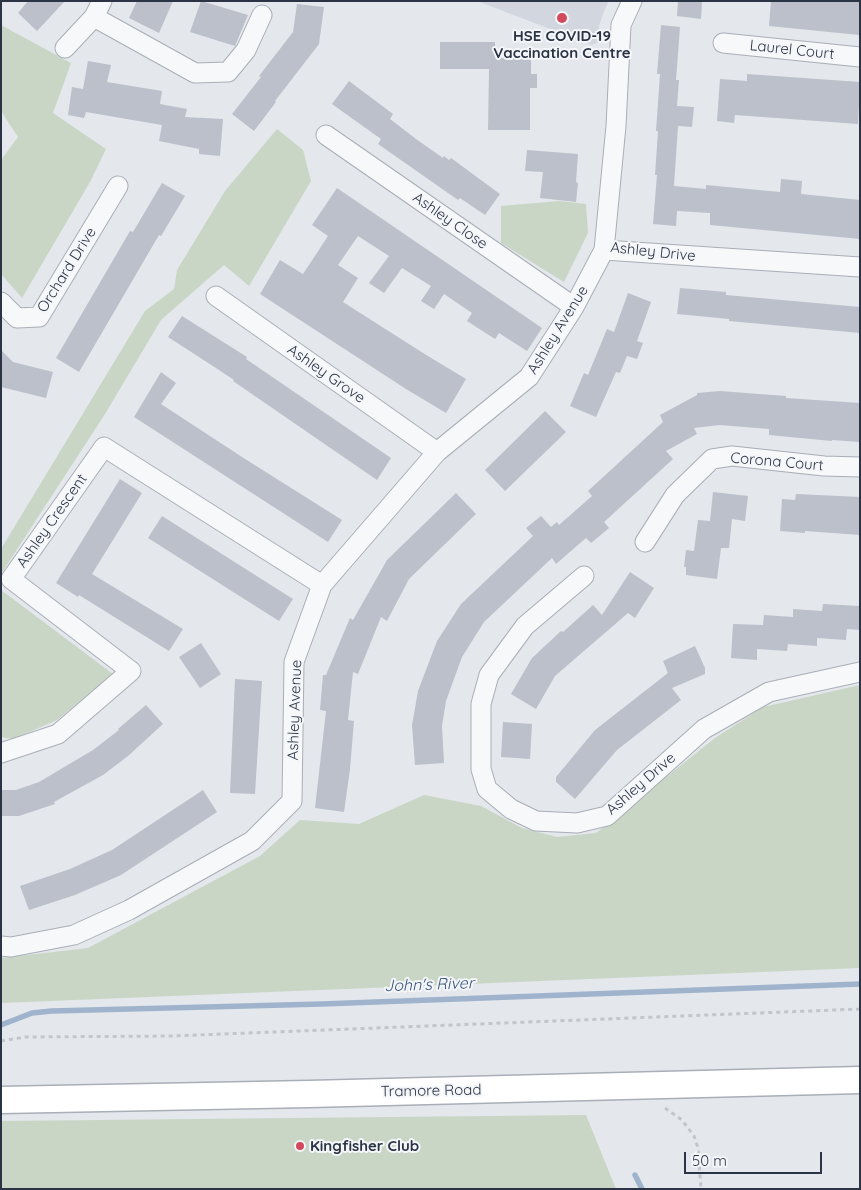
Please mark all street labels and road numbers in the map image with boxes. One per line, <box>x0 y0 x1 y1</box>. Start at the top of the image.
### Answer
street label: Laurel Court <box>749 37 835 63</box>
street label: Ashley Close <box>409 189 491 253</box>
street label: Orchard Drive <box>34 224 100 316</box>
street label: Ashley Drive <box>609 239 697 265</box>
street label: Ashley Avenue <box>524 282 592 378</box>
street label: Ashley Grove <box>284 341 368 407</box>
street label: Corona Court <box>730 449 824 475</box>
street label: Ashley Crescent <box>13 471 91 571</box>
street label: Ashley Avenue <box>284 659 306 761</box>
street label: Ashley Drive <box>603 749 679 819</box>
street label: Tramore Road <box>380 1081 482 1101</box>

